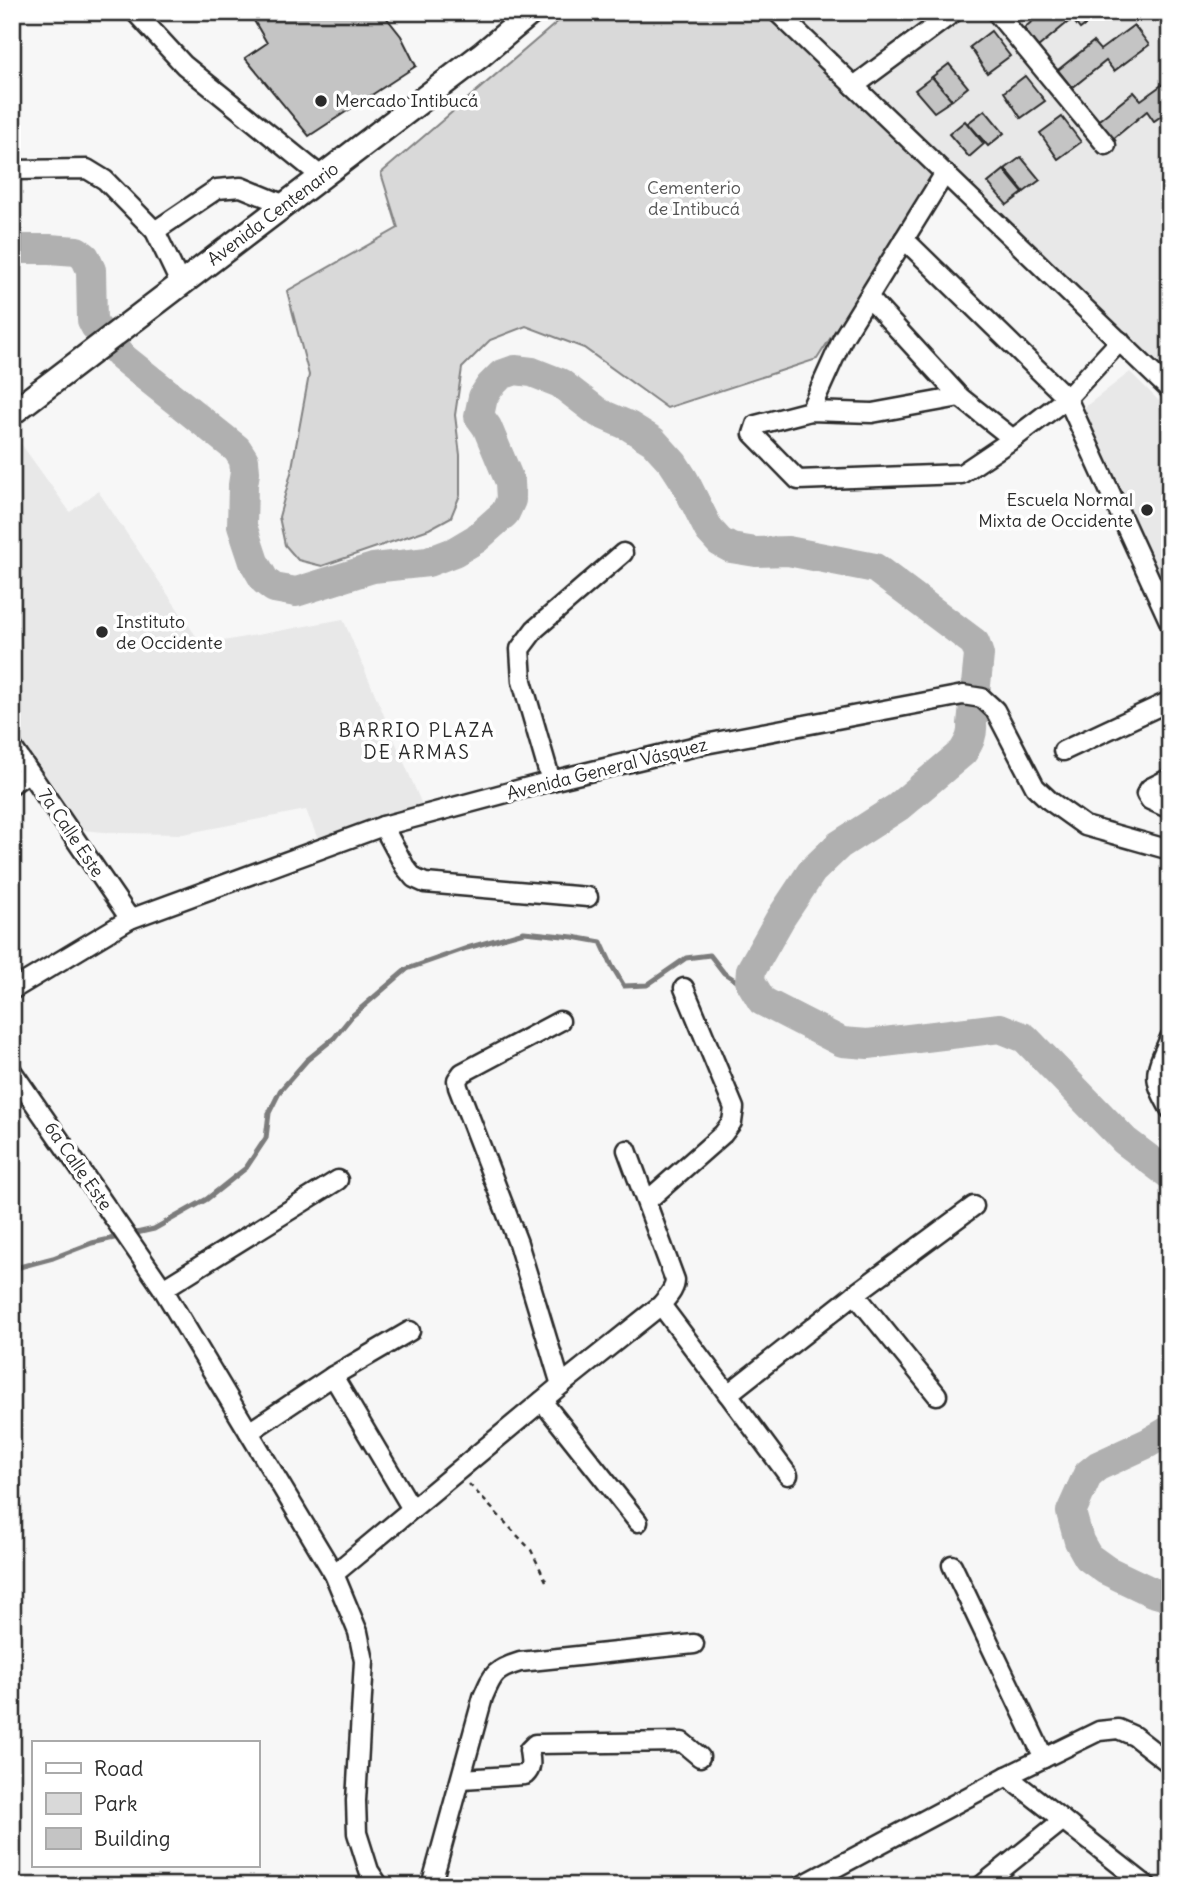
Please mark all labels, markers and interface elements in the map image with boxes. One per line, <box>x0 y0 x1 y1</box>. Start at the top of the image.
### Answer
place label: Mercado Intibucá <box>335 89 478 112</box>
marker: Mercado Intibucá <box>313 93 329 109</box>
street label: Avenida Centenario <box>202 157 343 271</box>
park label: Cementerio de Intibucá <box>647 176 741 220</box>
place label: Escuela Normal Mixta de Occidente <box>978 488 1133 532</box>
marker: Escuela Normal Mixta de Occidente <box>1139 502 1155 518</box>
place label: Instituto de Occidente <box>116 610 223 654</box>
marker: Instituto de Occidente <box>94 624 110 640</box>
district label: BARRIO PLAZA DE ARMAS <box>339 718 495 764</box>
street label: Avenida General Vásquez <box>504 732 710 805</box>
street label: 7a Calle Este <box>33 784 109 881</box>
street label: 6a Calle Este <box>39 1117 117 1215</box>
legend <box>32 1741 259 1867</box>
text: Road <box>94 1755 143 1782</box>
text: Park <box>94 1790 137 1817</box>
text: Building <box>94 1825 170 1852</box>

